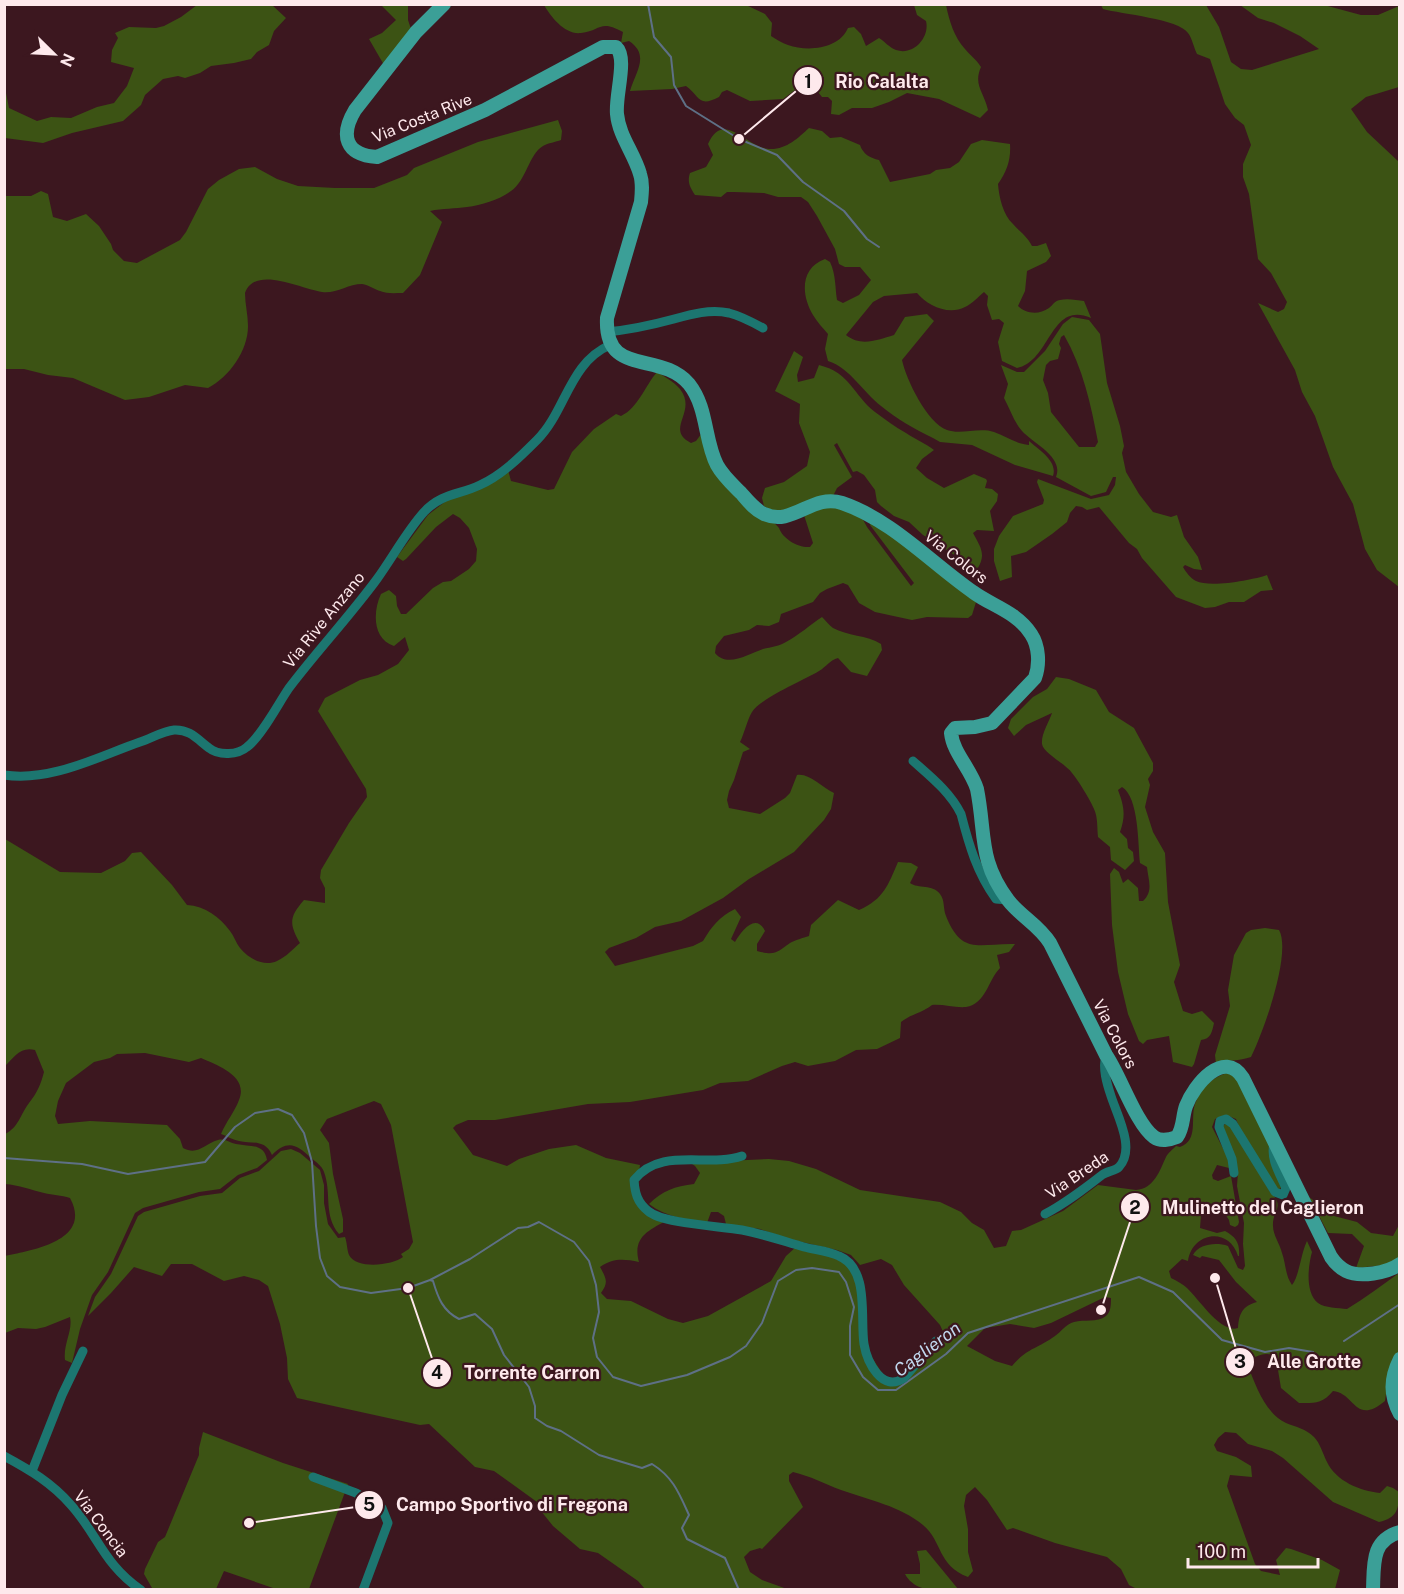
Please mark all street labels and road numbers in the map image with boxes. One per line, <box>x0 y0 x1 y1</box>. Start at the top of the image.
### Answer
street label: Via Costa Rive <box>369 89 475 147</box>
street label: Via Colors <box>920 526 992 588</box>
street label: Via Rive Anzano <box>279 568 369 672</box>
street label: Via Colors <box>1089 996 1141 1072</box>
street label: Via Breda <box>1042 1147 1112 1203</box>
street label: Via Concia <box>70 1487 132 1561</box>

